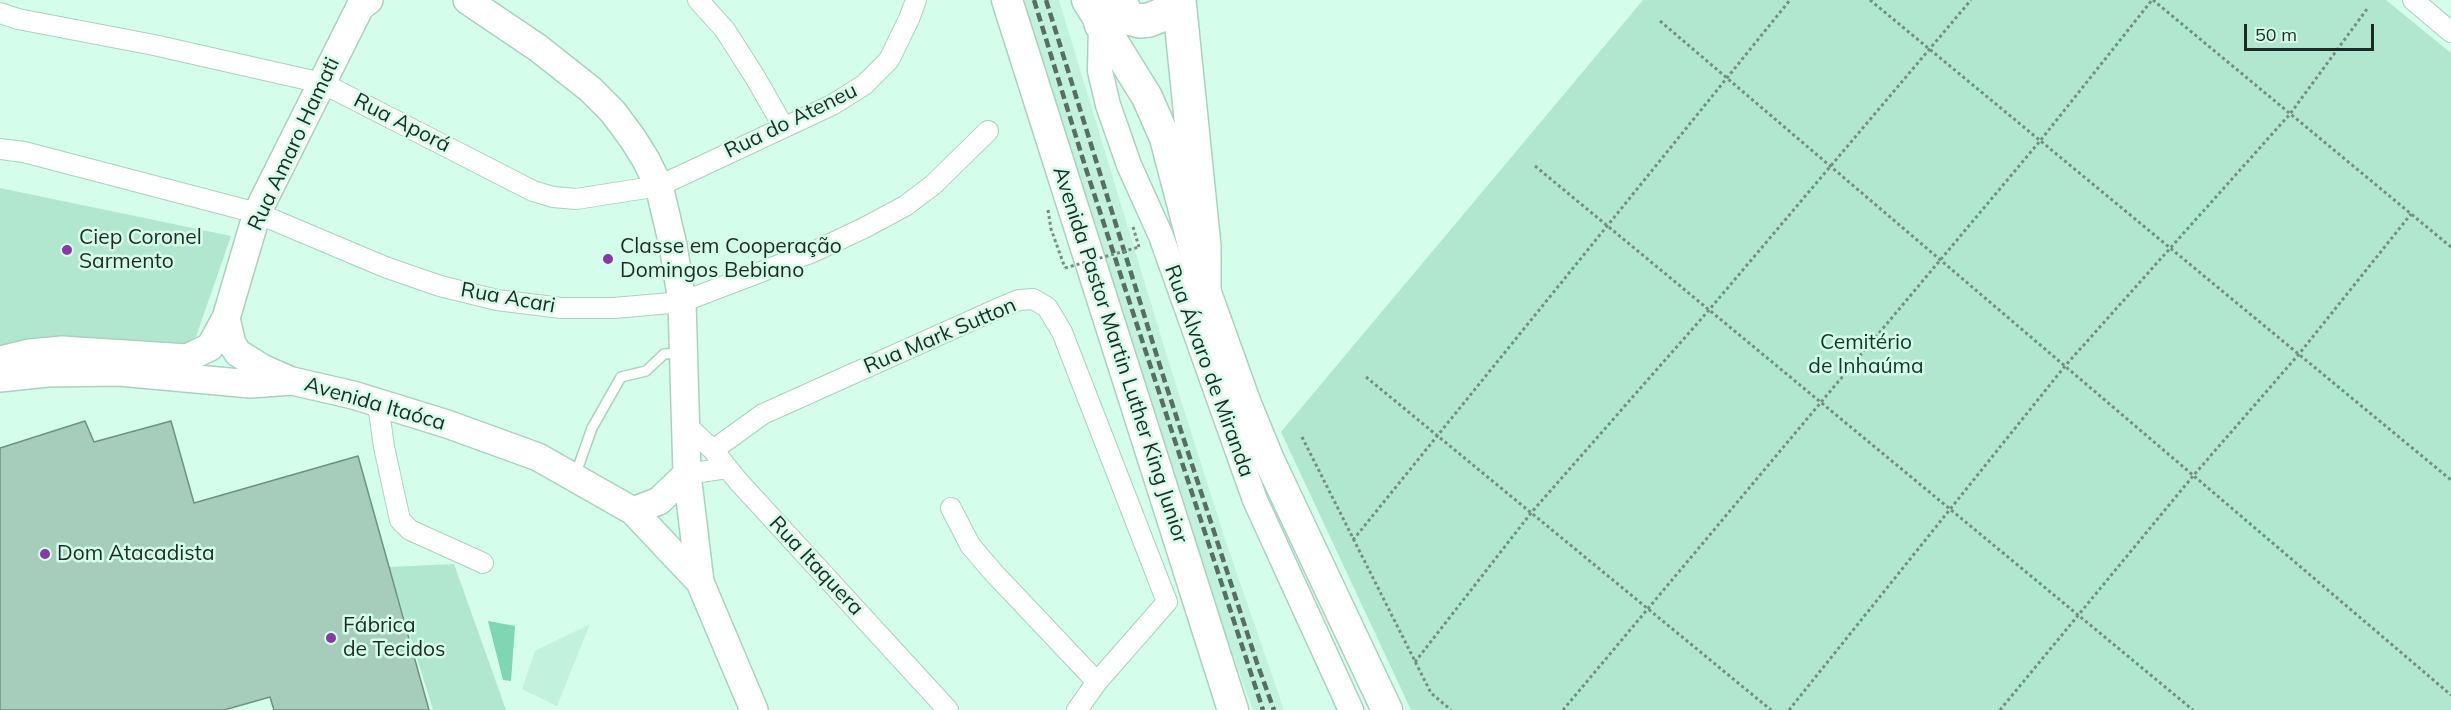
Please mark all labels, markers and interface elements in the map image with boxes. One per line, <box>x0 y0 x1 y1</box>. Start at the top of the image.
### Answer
scale bar <box>2247 12 2378 50</box>
text: 50 m <box>2255 23 2297 46</box>
street label: Rua Amaro Hamati <box>243 53 345 235</box>
street label: Rua do Ateneu <box>721 78 861 164</box>
street label: Rua Aporá <box>350 88 454 158</box>
street label: Avenida Pastor Martin Luther King Junior <box>1047 163 1193 547</box>
place label: Ciep Coronel Sarmento <box>79 225 202 275</box>
place label: Classe em Cooperação Domingos Bebiano <box>620 234 842 284</box>
marker: Ciep Coronel Sarmento <box>60 243 74 257</box>
marker: Classe em Cooperação Domingos Bebiano <box>601 252 615 266</box>
street label: Rua Álvaro de Miranda <box>1159 262 1259 480</box>
street label: Rua Acari <box>459 277 557 319</box>
street label: Rua Mark Sutton <box>860 293 1020 379</box>
park label: Cemitério de Inhaúma <box>1808 330 1924 380</box>
street label: Avenida Itaóca <box>302 372 448 436</box>
street label: Rua Itaquera <box>764 511 868 621</box>
place label: Dom Atacadista <box>57 541 214 567</box>
marker: Dom Atacadista <box>38 547 52 561</box>
place label: Fábrica de Tecidos <box>343 613 445 663</box>
marker: Fábrica de Tecidos <box>324 631 338 645</box>

